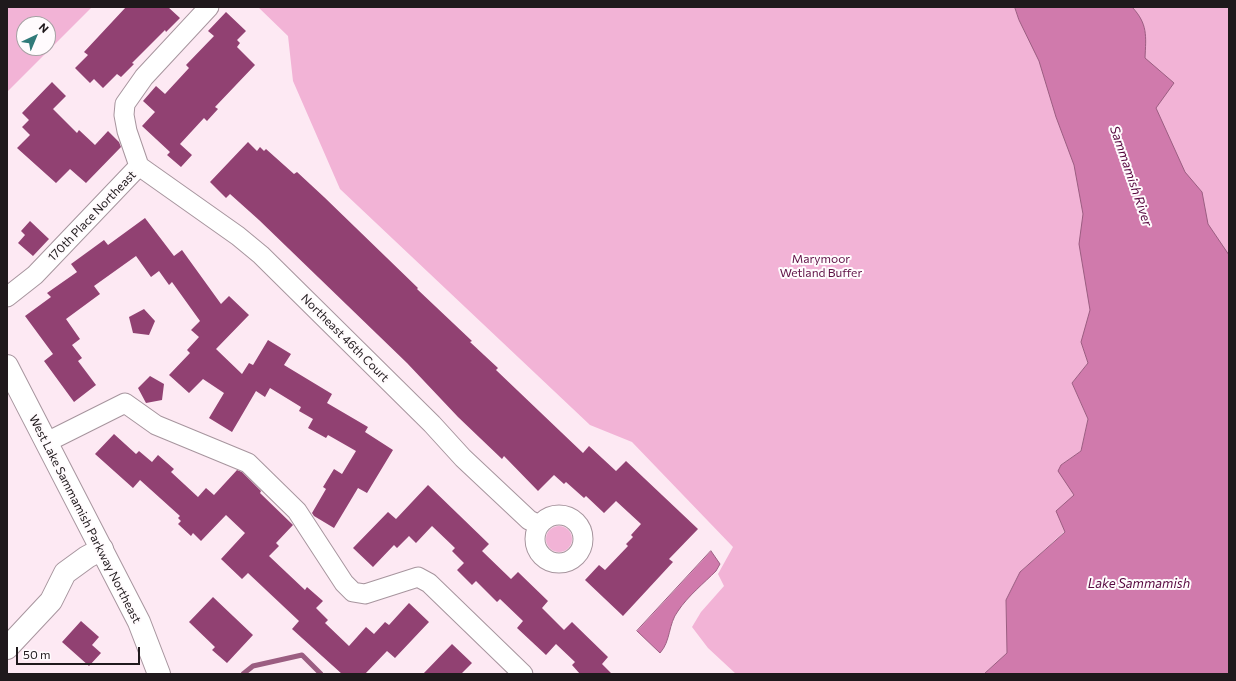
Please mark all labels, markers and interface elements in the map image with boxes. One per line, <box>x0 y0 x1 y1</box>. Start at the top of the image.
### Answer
north arrow <box>16 16 56 56</box>
text: N <box>36 20 51 35</box>
water label: Sammamish River <box>1107 124 1155 228</box>
street label: 170th Place Northeast <box>45 168 139 264</box>
park label: Marymoor Wetland Buffer <box>780 252 862 280</box>
street label: Northeast 46th Court <box>298 291 392 385</box>
street label: West Lake Sammamish Parkway Northeast <box>26 412 144 626</box>
water label: Lake Sammamish <box>1088 576 1190 592</box>
scale bar <box>18 639 142 665</box>
text: 50 m <box>23 647 51 661</box>

